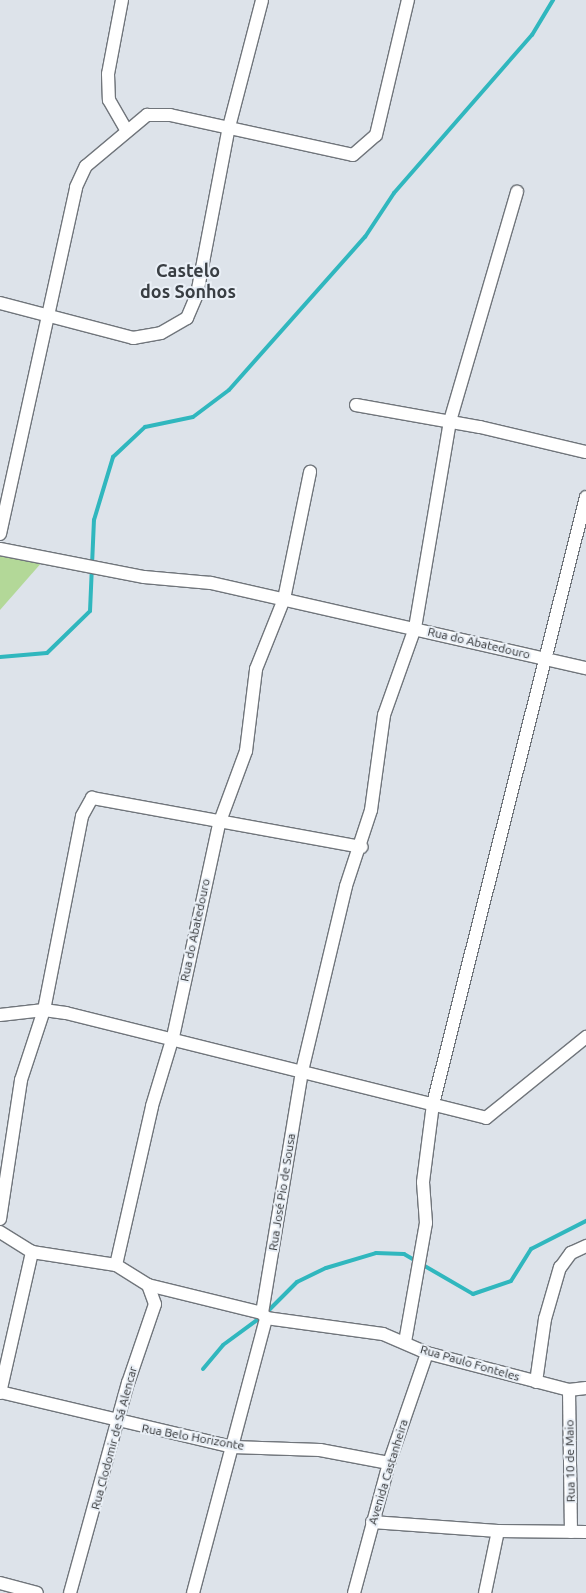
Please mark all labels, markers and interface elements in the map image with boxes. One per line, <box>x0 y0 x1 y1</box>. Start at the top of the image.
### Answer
district label: Castelo dos Sonhos <box>140 260 236 302</box>
street label: Rua do Abatedouro <box>426 624 532 662</box>
street label: Rua do Abatedouro <box>177 877 213 983</box>
street label: Rua José Pio de Sousa <box>266 1132 298 1252</box>
street label: Rua Paulo Fonteles <box>419 1342 521 1384</box>
street label: Rua Clodomir de Sá Alencar <box>88 1365 140 1511</box>
street label: Avenida Castanheira <box>365 1418 411 1526</box>
street label: Rua 10 de Maio <box>562 1420 578 1502</box>
street label: Rua Belo Horizonte <box>141 1421 245 1453</box>

